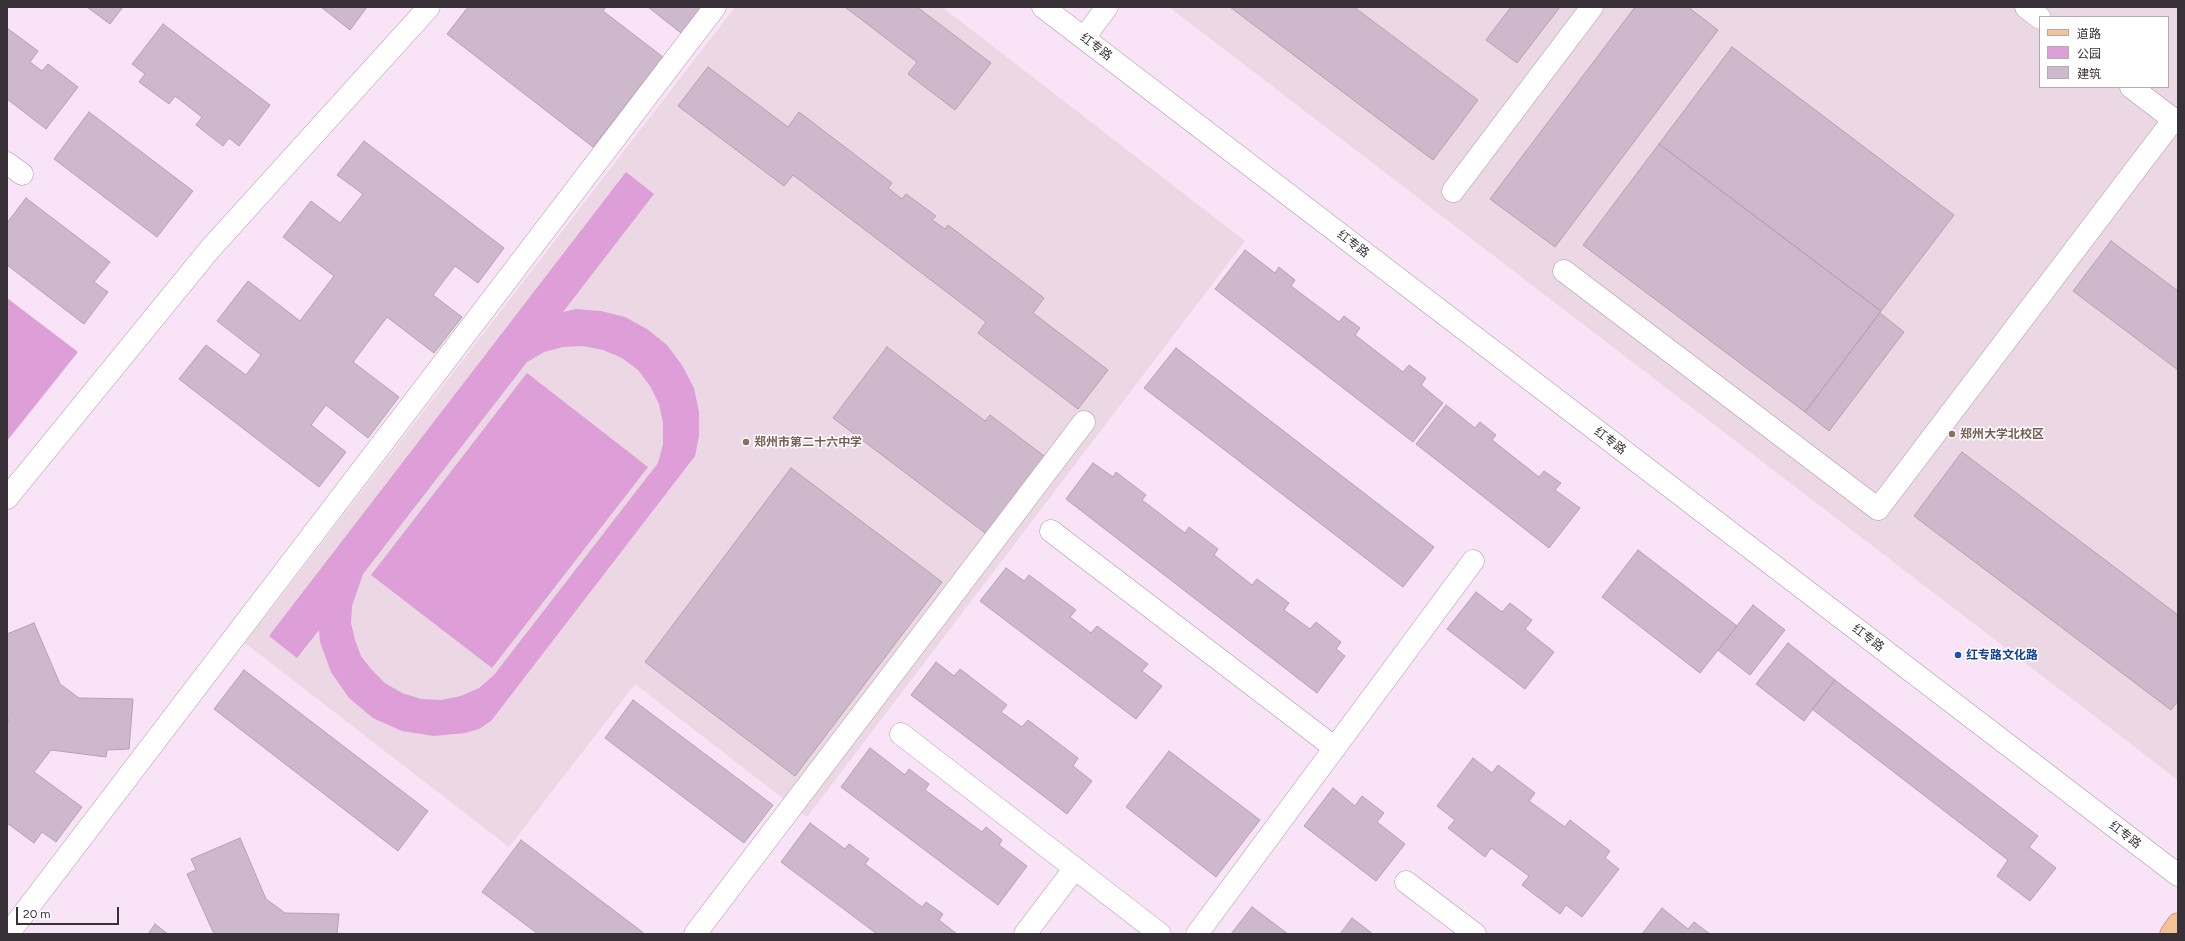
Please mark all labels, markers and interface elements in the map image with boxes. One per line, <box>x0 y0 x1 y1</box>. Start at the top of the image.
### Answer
legend <box>2039 16 2169 88</box>
text: 道路 <box>2077 27 2101 41</box>
street label: 红专路 <box>1077 30 1115 64</box>
text: 公园 <box>2077 47 2101 61</box>
text: 建筑 <box>2077 67 2101 81</box>
street label: 红专路 <box>1334 227 1372 261</box>
street label: 红专路 <box>1591 424 1629 458</box>
place label: 郑州大学北校区 <box>1960 427 2044 441</box>
marker: 郑州大学北校区 <box>1947 429 1957 439</box>
place label: 郑州市第二十六中学 <box>754 435 862 449</box>
marker: 郑州市第二十六中学 <box>741 437 751 447</box>
street label: 红专路 <box>1849 621 1887 655</box>
place label: 红专路文化路 <box>1966 648 2038 662</box>
marker: 红专路文化路 <box>1953 650 1963 660</box>
street label: 红专路 <box>2106 818 2144 852</box>
scale bar <box>18 899 121 925</box>
text: 20 m <box>23 907 51 921</box>

